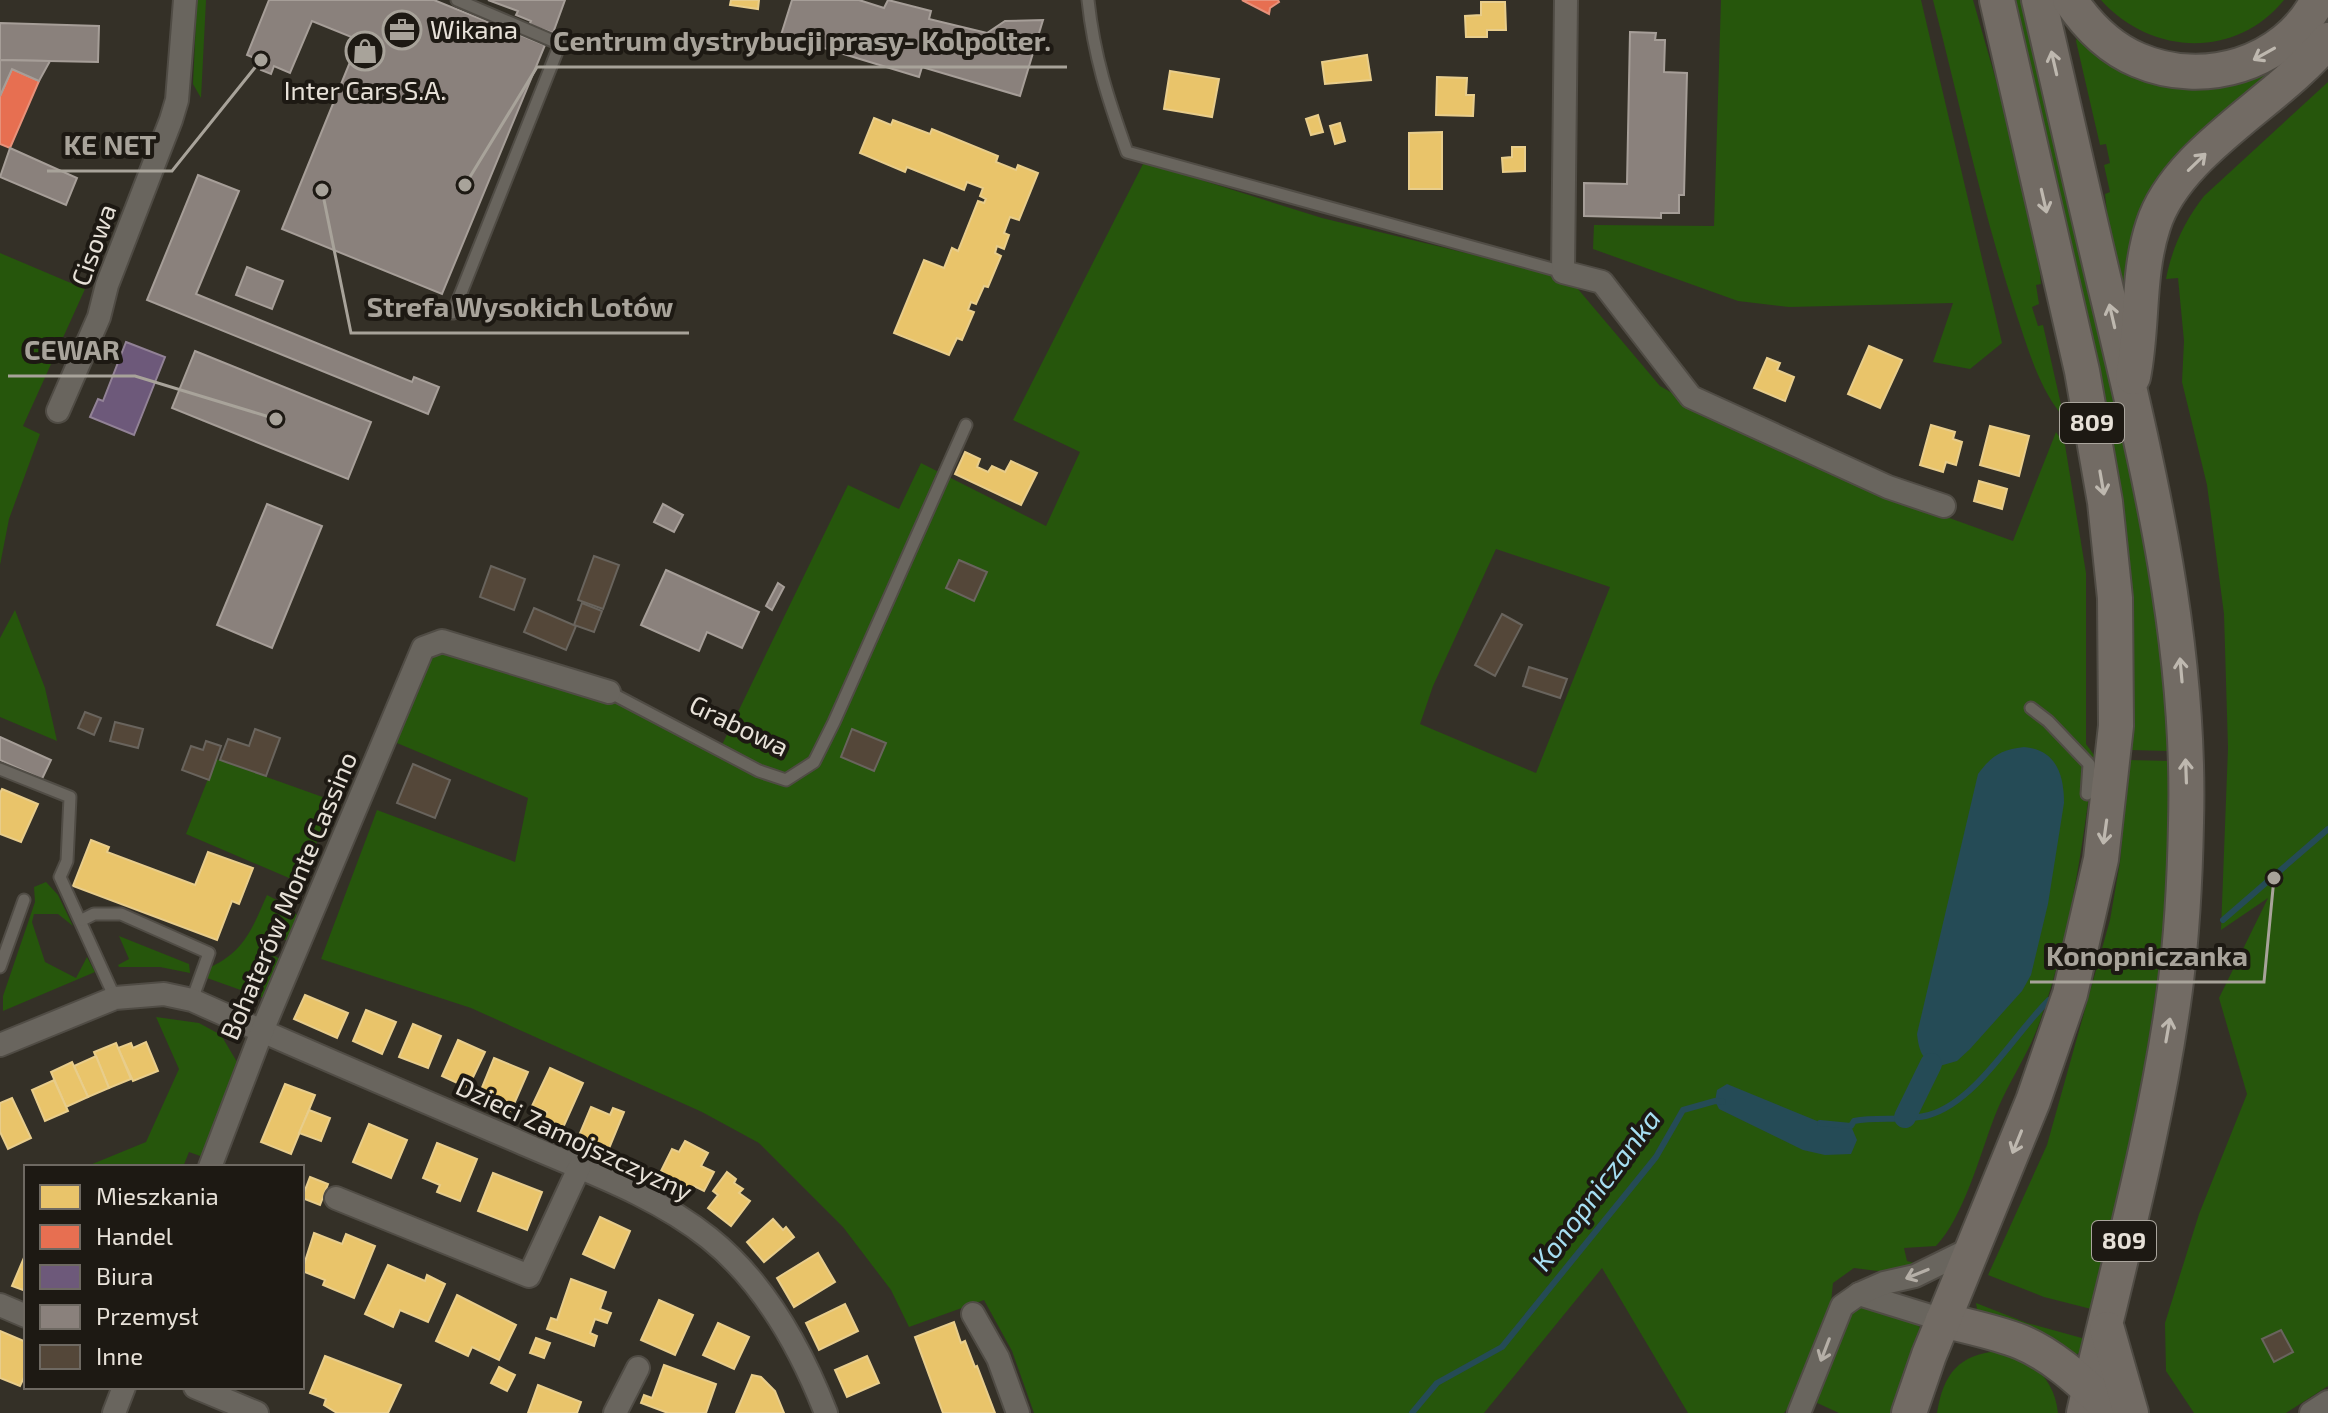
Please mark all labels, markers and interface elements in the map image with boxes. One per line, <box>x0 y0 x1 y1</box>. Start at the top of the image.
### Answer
office icon: Wikana <box>381 9 423 51</box>
place label: Wikana <box>430 13 518 44</box>
callout: Centrum dystrybucji prasy- Kolpolter. <box>537 15 1067 67</box>
text: Centrum dystrybucji prasy- Kolpolter. <box>553 23 1051 57</box>
shop icon: Inter Cars S.A. <box>344 30 386 72</box>
one-way arrow <box>2253 46 2276 62</box>
one-way arrow <box>2046 51 2061 76</box>
place label: Inter Cars S.A. <box>284 74 446 105</box>
callout: KE NET <box>47 119 172 171</box>
text: KE NET <box>64 127 157 161</box>
one-way arrow <box>2187 152 2207 171</box>
one-way arrow <box>2037 188 2052 213</box>
street label: Cisowa <box>64 199 122 290</box>
callout: Strefa Wysokich Lotów <box>351 281 689 333</box>
text: Strefa Wysokich Lotów <box>367 289 673 323</box>
one-way arrow <box>2104 304 2119 330</box>
callout: CEWAR <box>8 324 135 376</box>
text: CEWAR <box>24 332 120 366</box>
road number: 809 <box>2060 403 2124 443</box>
one-way arrow <box>2095 470 2110 495</box>
one-way arrow <box>2173 657 2188 684</box>
street label: Grabowa <box>685 687 794 762</box>
street label: Bohaterów Monte Cassino <box>213 747 362 1044</box>
one-way arrow <box>2178 758 2193 785</box>
one-way arrow <box>2097 818 2112 844</box>
callout: Konopniczanka <box>2030 930 2264 982</box>
text: Konopniczanka <box>2046 938 2248 972</box>
one-way arrow <box>2161 1018 2176 1043</box>
street label: Dzieci Zamojszczyzny <box>452 1069 698 1206</box>
water label: Konopniczanka <box>1523 1102 1667 1277</box>
one-way arrow <box>2009 1129 2024 1154</box>
legend <box>24 1165 304 1389</box>
text: Mieszkania <box>96 1181 219 1210</box>
text: Handel <box>96 1221 173 1250</box>
road number: 809 <box>2092 1221 2156 1261</box>
text: Biura <box>96 1261 153 1290</box>
one-way arrow <box>1905 1268 1930 1282</box>
text: Przemysł <box>96 1301 199 1330</box>
one-way arrow <box>1817 1337 1831 1362</box>
text: Inne <box>96 1341 143 1370</box>

